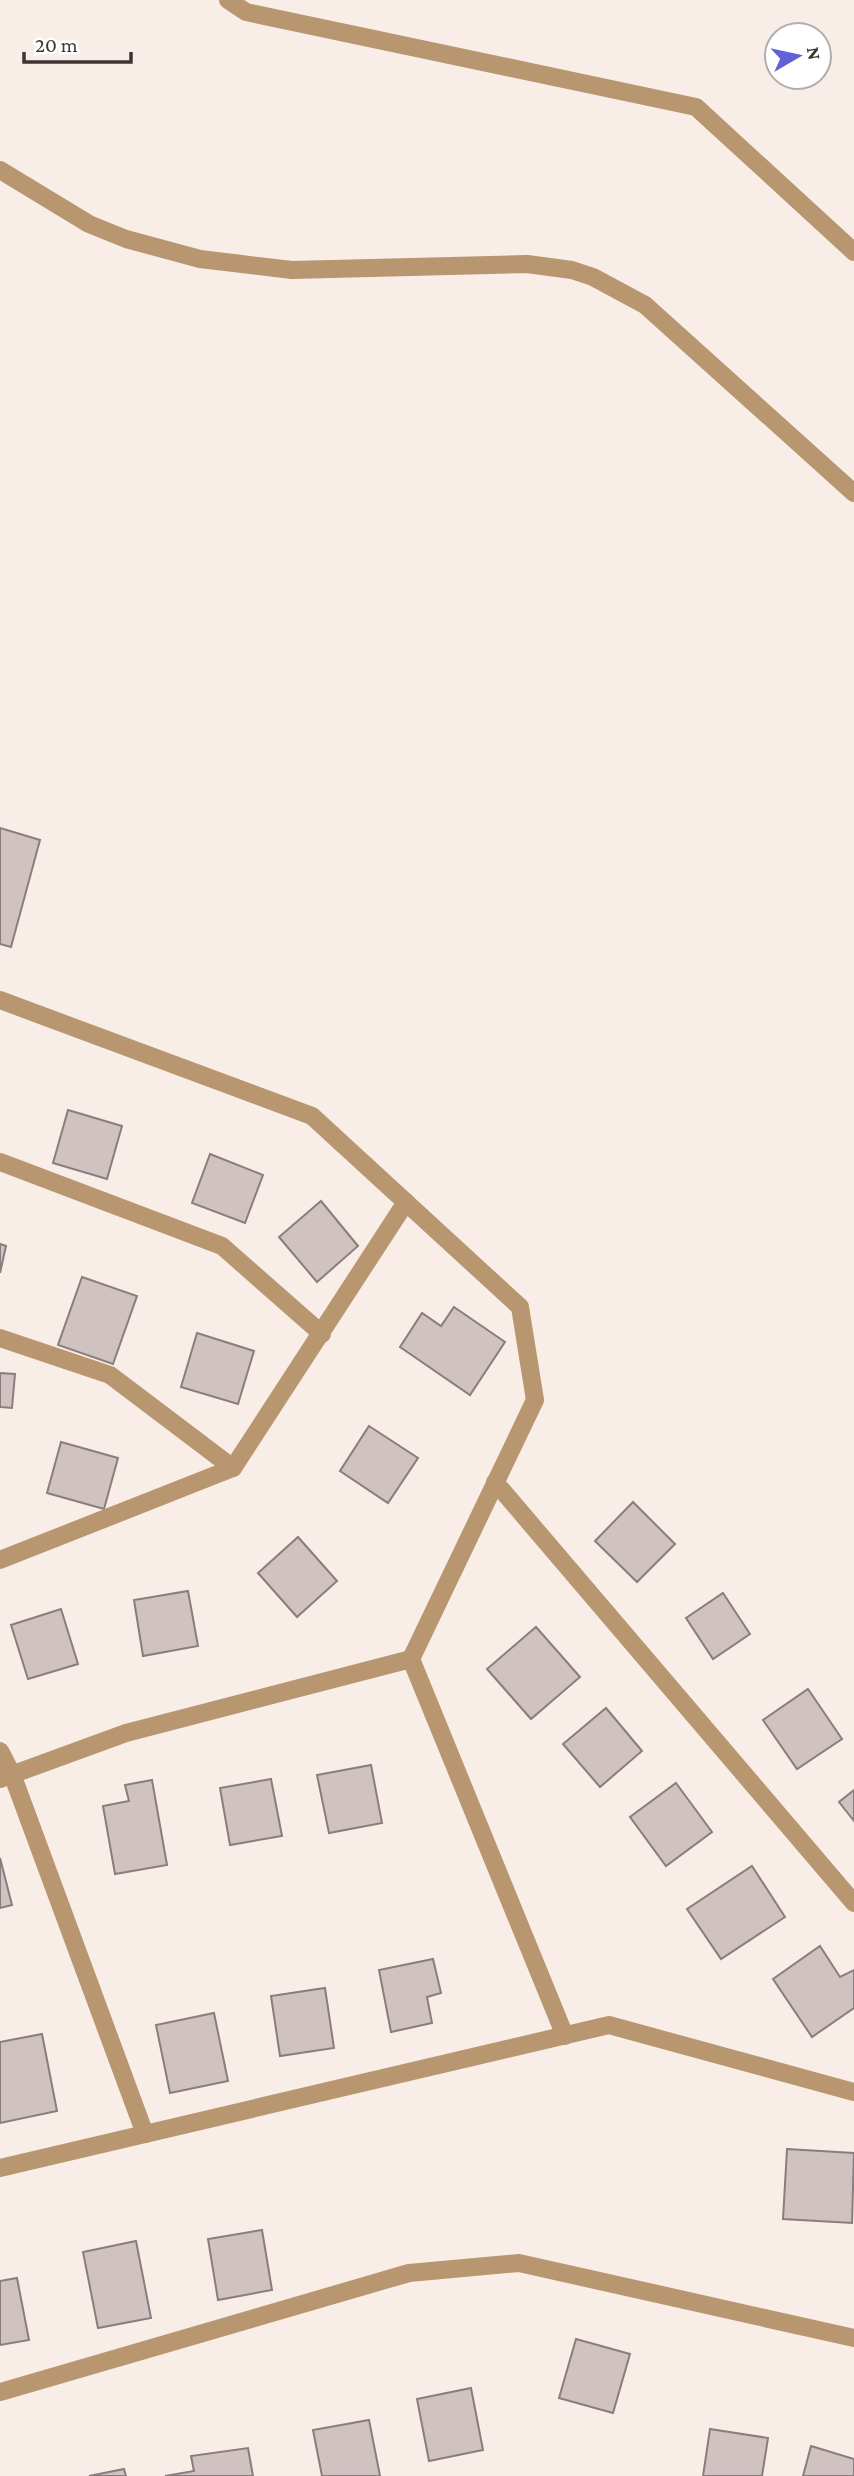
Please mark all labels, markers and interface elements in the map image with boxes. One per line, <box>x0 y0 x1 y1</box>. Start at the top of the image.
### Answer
scale bar <box>24 21 131 65</box>
north arrow <box>763 21 833 91</box>
text: 20 m <box>35 33 78 57</box>
text: N <box>803 45 826 62</box>

